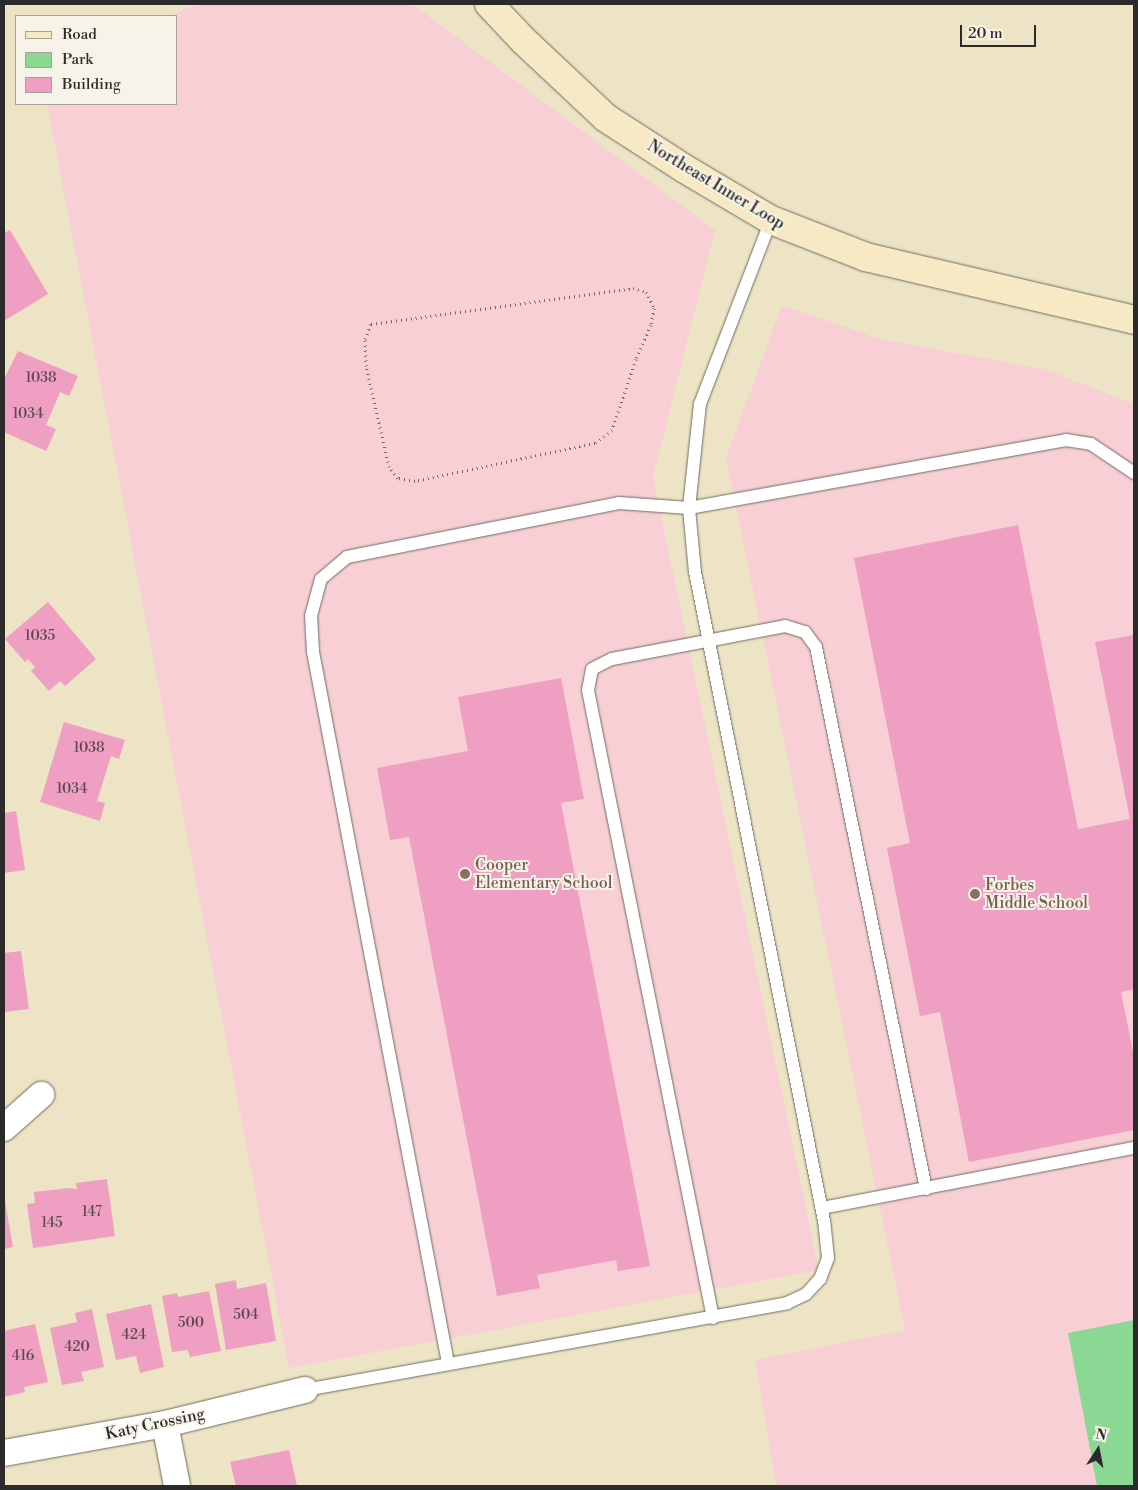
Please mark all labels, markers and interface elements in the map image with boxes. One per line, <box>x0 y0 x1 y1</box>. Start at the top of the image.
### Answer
legend <box>15 15 178 105</box>
scale bar <box>963 15 1039 47</box>
text: 20 m <box>968 24 1003 43</box>
text: Road <box>62 25 97 44</box>
text: Park <box>62 50 93 69</box>
text: Building <box>62 75 121 94</box>
street label: Northeast Inner Loop <box>644 136 788 234</box>
house number: 1038 <box>25 370 57 386</box>
house number: 1034 <box>12 406 44 422</box>
house number: 1035 <box>25 628 55 644</box>
house number: 1038 <box>73 740 105 756</box>
house number: 1034 <box>56 781 88 797</box>
place label: Cooper Elementary School <box>475 855 612 893</box>
marker: Cooper Elementary School <box>459 868 471 880</box>
place label: Forbes Middle School <box>985 875 1088 913</box>
marker: Forbes Middle School <box>969 888 981 900</box>
house number: 147 <box>82 1204 102 1220</box>
house number: 145 <box>41 1215 63 1231</box>
house number: 504 <box>233 1307 259 1323</box>
house number: 500 <box>178 1315 204 1331</box>
house number: 424 <box>122 1327 146 1343</box>
house number: 420 <box>64 1339 90 1355</box>
house number: 416 <box>12 1348 34 1364</box>
street label: Katy Crossing <box>104 1404 206 1444</box>
north arrow <box>1073 1425 1123 1475</box>
text: N <box>1094 1425 1108 1445</box>

